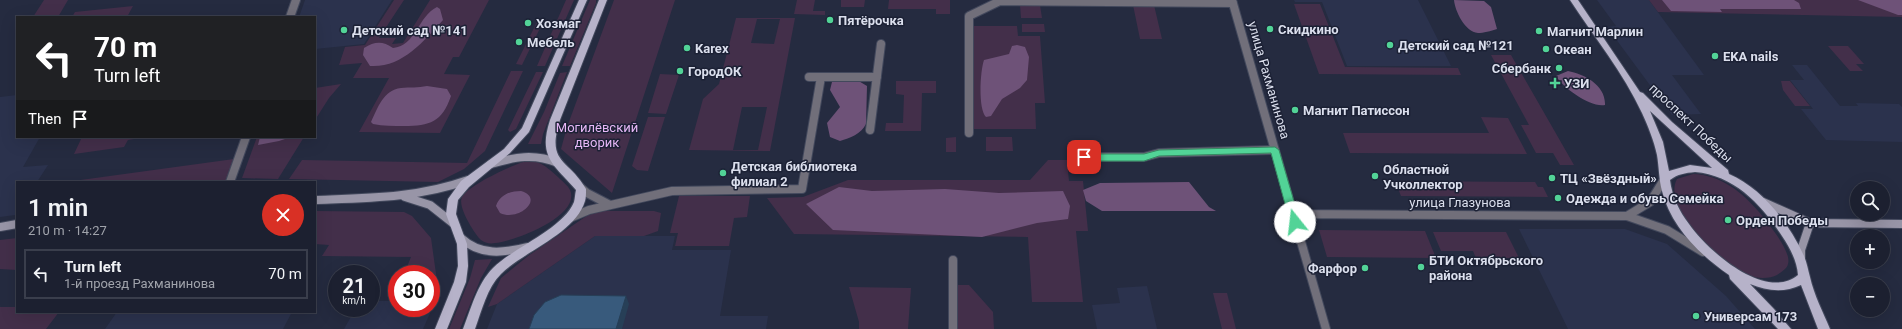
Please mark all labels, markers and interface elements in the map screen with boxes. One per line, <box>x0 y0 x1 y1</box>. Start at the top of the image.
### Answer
place label: Пятёрочка <box>838 13 904 28</box>
marker: Пятёрочка <box>825 15 835 25</box>
place label: Хозмаг <box>536 16 581 31</box>
marker: Хозмаг <box>523 18 533 28</box>
street label: улица Рахманинова <box>1245 19 1293 141</box>
place label: Скидкино <box>1278 22 1339 37</box>
place label: Детский сад №141 <box>352 23 468 38</box>
marker: Скидкино <box>1265 24 1275 34</box>
place label: Магнит Марлин <box>1547 24 1643 39</box>
marker: Детский сад №141 <box>339 25 349 35</box>
marker: Магнит Марлин <box>1534 26 1544 36</box>
text: 70 m <box>94 31 157 64</box>
icon: left <box>28 32 80 84</box>
place label: Мебель <box>527 35 574 50</box>
marker: Мебель <box>514 37 524 47</box>
place label: Детский сад №121 <box>1398 38 1514 53</box>
marker: Детский сад №121 <box>1385 40 1395 50</box>
place label: Karex <box>695 41 729 56</box>
place label: Океан <box>1554 42 1592 57</box>
marker: Karex <box>682 43 692 53</box>
marker: Океан <box>1541 44 1551 54</box>
place label: EKA nails <box>1723 49 1779 64</box>
marker: EKA nails <box>1710 51 1720 61</box>
place label: Сбербанк <box>1492 61 1552 76</box>
marker: Сбербанк <box>1554 63 1564 73</box>
place label: ГородОК <box>688 64 742 79</box>
text: Turn left <box>94 65 160 86</box>
marker: ГородОК <box>675 66 685 76</box>
place label: УЗИ <box>1564 76 1589 91</box>
marker: УЗИ <box>1549 77 1561 89</box>
street label: проспект Победы <box>1646 80 1736 166</box>
place label: Магнит Патиссон <box>1303 103 1410 118</box>
marker: Магнит Патиссон <box>1290 105 1300 115</box>
icon: arrive <box>69 108 91 130</box>
text: Then <box>28 110 61 128</box>
park label: Могилёвский дворик <box>556 120 638 150</box>
pin <box>1067 140 1101 174</box>
icon: arrive <box>1073 146 1095 168</box>
place label: Детская библиотека филиал 2 <box>731 159 857 189</box>
place label: Областной Учколлектор <box>1383 162 1463 192</box>
marker: Детская библиотека филиал 2 <box>718 168 728 178</box>
marker: Областной Учколлектор <box>1370 171 1380 181</box>
place label: ТЦ «Звёздный» <box>1560 171 1657 186</box>
marker: ТЦ «Звёздный» <box>1547 173 1557 183</box>
map controls <box>1850 181 1890 317</box>
button: search <box>1850 181 1890 221</box>
place label: Одежда и обувь Семейка <box>1566 191 1723 206</box>
marker: Одежда и обувь Семейка <box>1553 193 1563 203</box>
text: 1 min <box>28 194 88 222</box>
button: close <box>262 194 304 236</box>
street label: улица Глазунова <box>1409 195 1511 210</box>
position arrow <box>1274 201 1316 243</box>
place label: Орден Победы <box>1736 213 1828 228</box>
marker: Орден Победы <box>1723 215 1733 225</box>
text: 210 m · 14:27 <box>28 223 107 238</box>
button: + <box>1850 229 1890 269</box>
place label: БТИ Октябрьского района <box>1429 253 1543 283</box>
text: Turn left <box>64 258 121 276</box>
place label: Фарфор <box>1308 261 1357 276</box>
marker: БТИ Октябрьского района <box>1416 262 1426 272</box>
icon: left <box>30 263 52 285</box>
marker: Фарфор <box>1360 263 1370 273</box>
text: 70 m <box>268 265 302 283</box>
speed limit sign: 30 <box>388 265 440 317</box>
text: 21 <box>343 274 365 298</box>
text: 1-й проезд Рахманинова <box>64 276 215 291</box>
button: − <box>1850 277 1890 317</box>
text: km/h <box>342 295 366 306</box>
place label: Универсам 173 <box>1704 309 1797 324</box>
marker: Универсам 173 <box>1691 311 1701 321</box>

